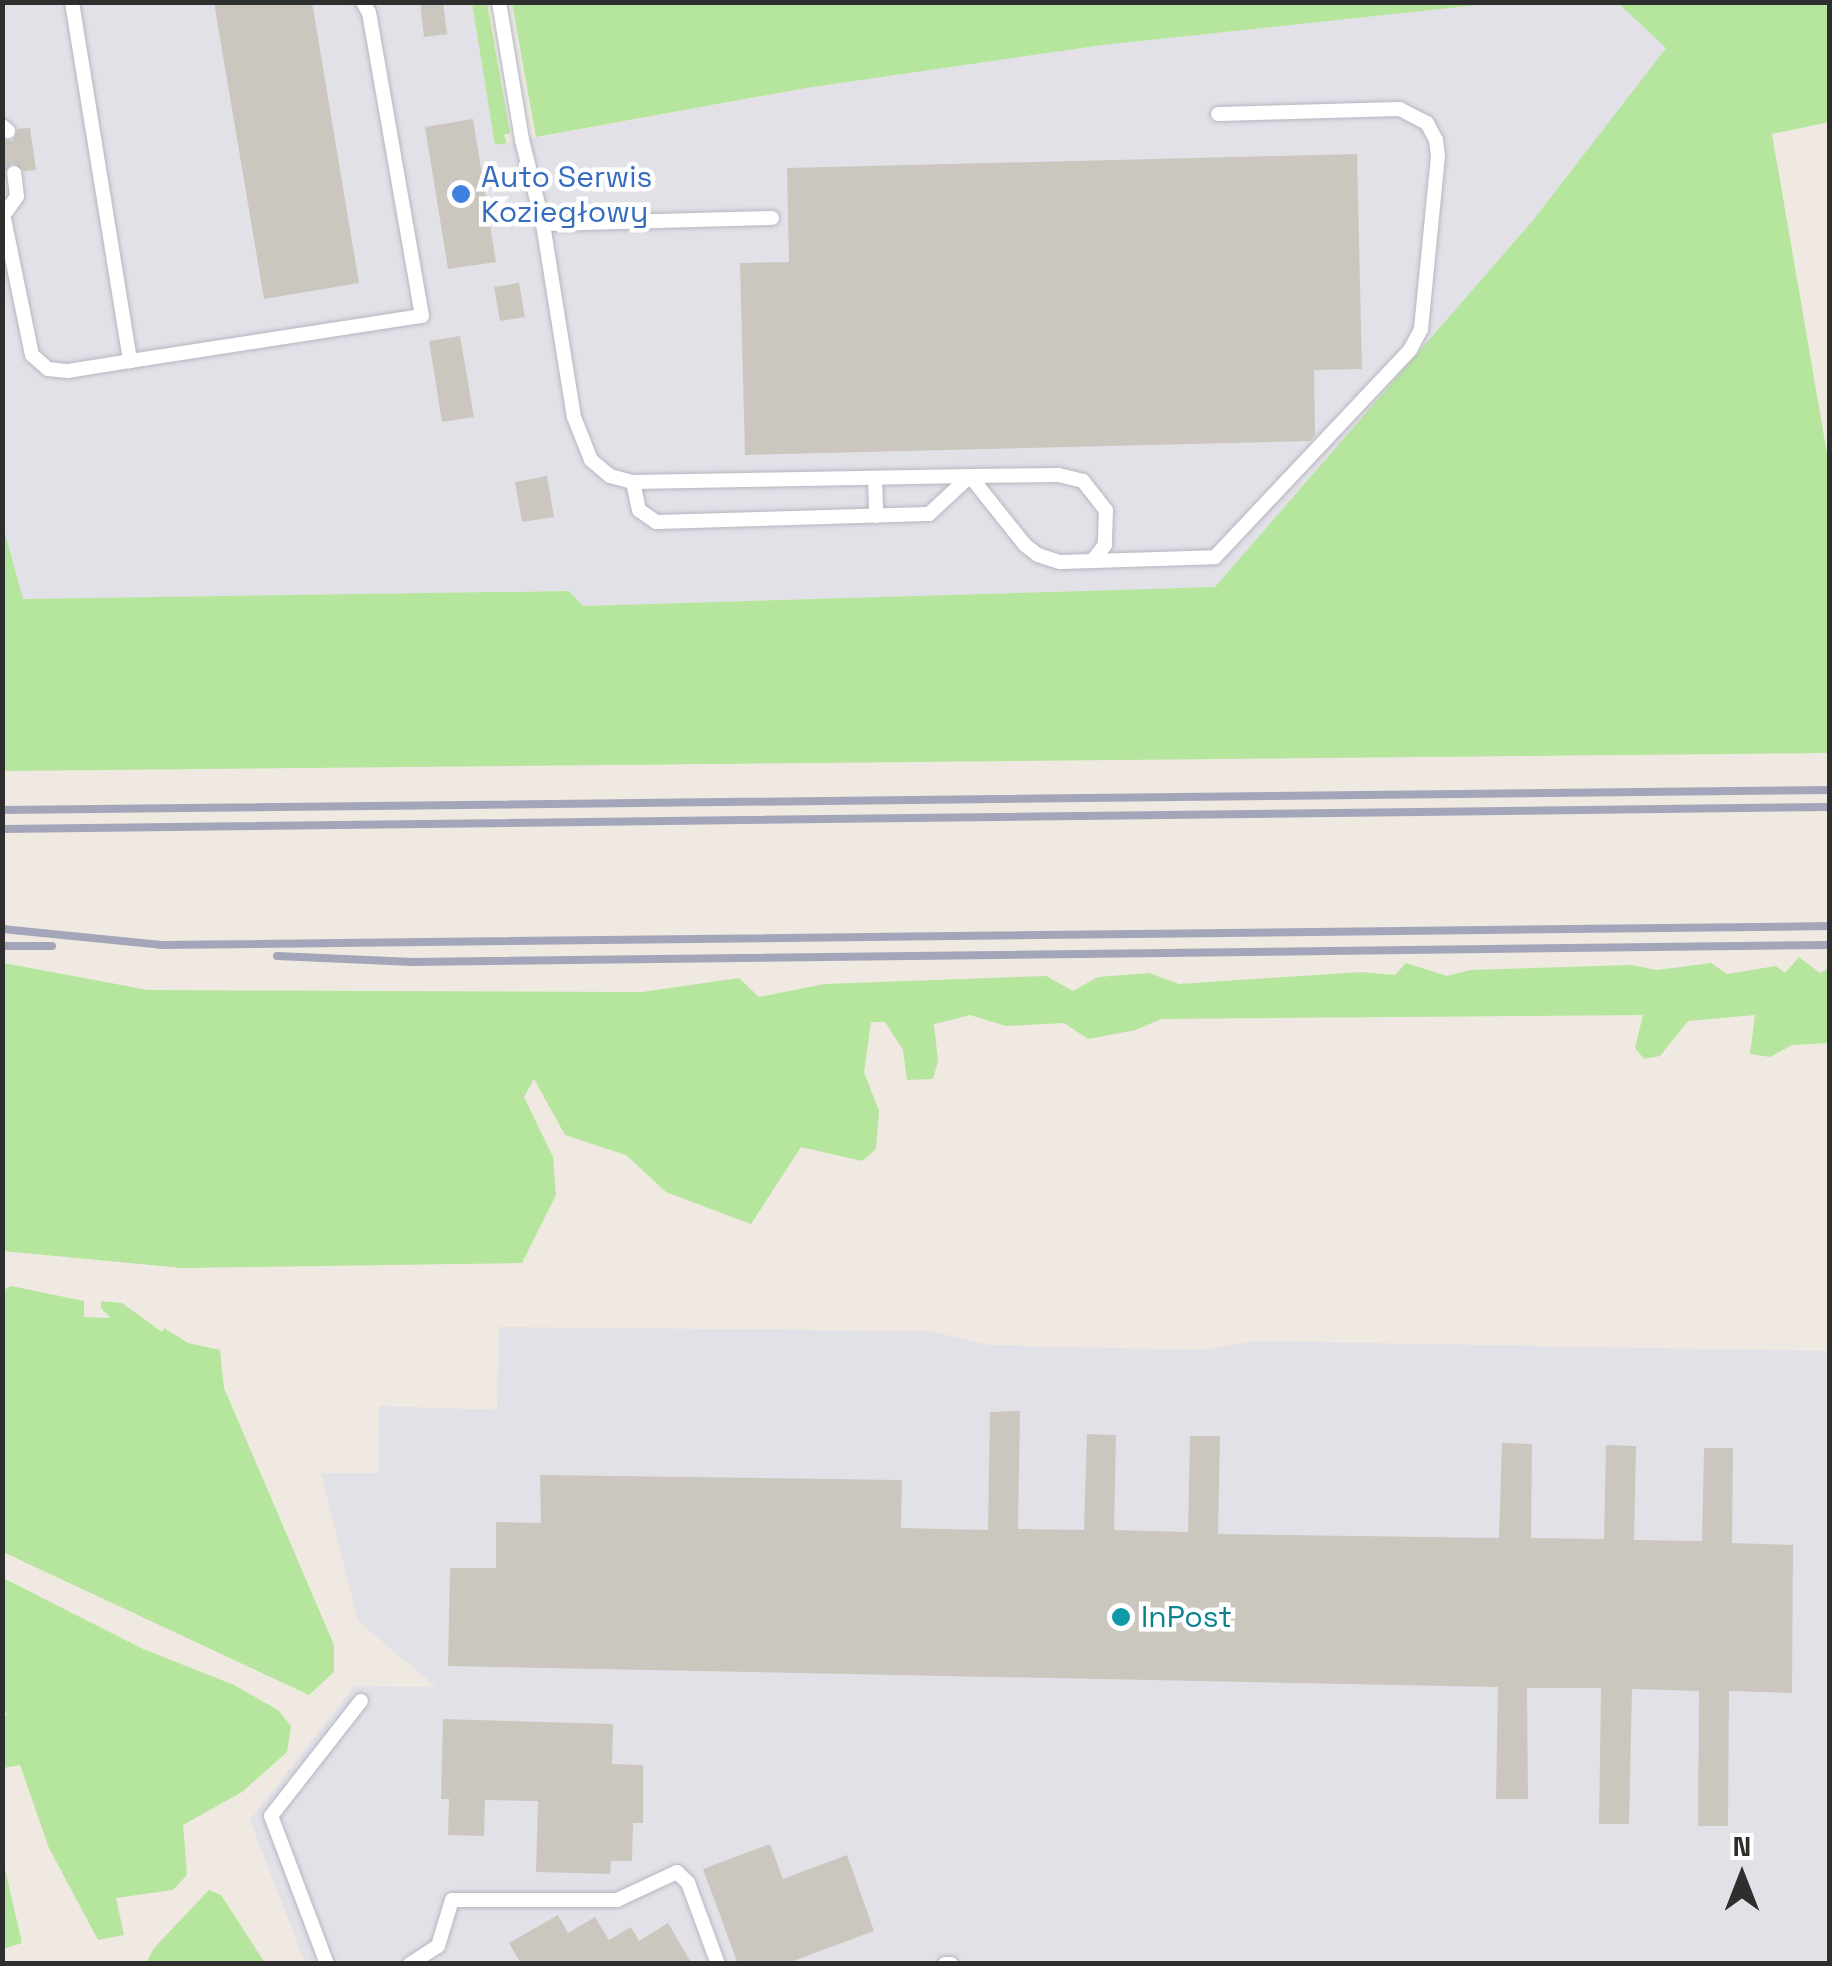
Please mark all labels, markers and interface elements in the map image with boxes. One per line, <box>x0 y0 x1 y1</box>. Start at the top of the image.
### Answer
place label: Auto Serwis Koziegłowy <box>481 159 652 230</box>
marker: Auto Serwis Koziegłowy <box>450 183 472 205</box>
place label: InPost <box>1141 1599 1232 1635</box>
marker: InPost <box>1110 1606 1132 1628</box>
north arrow <box>1692 1826 1792 1926</box>
text: N <box>1733 1828 1751 1864</box>

